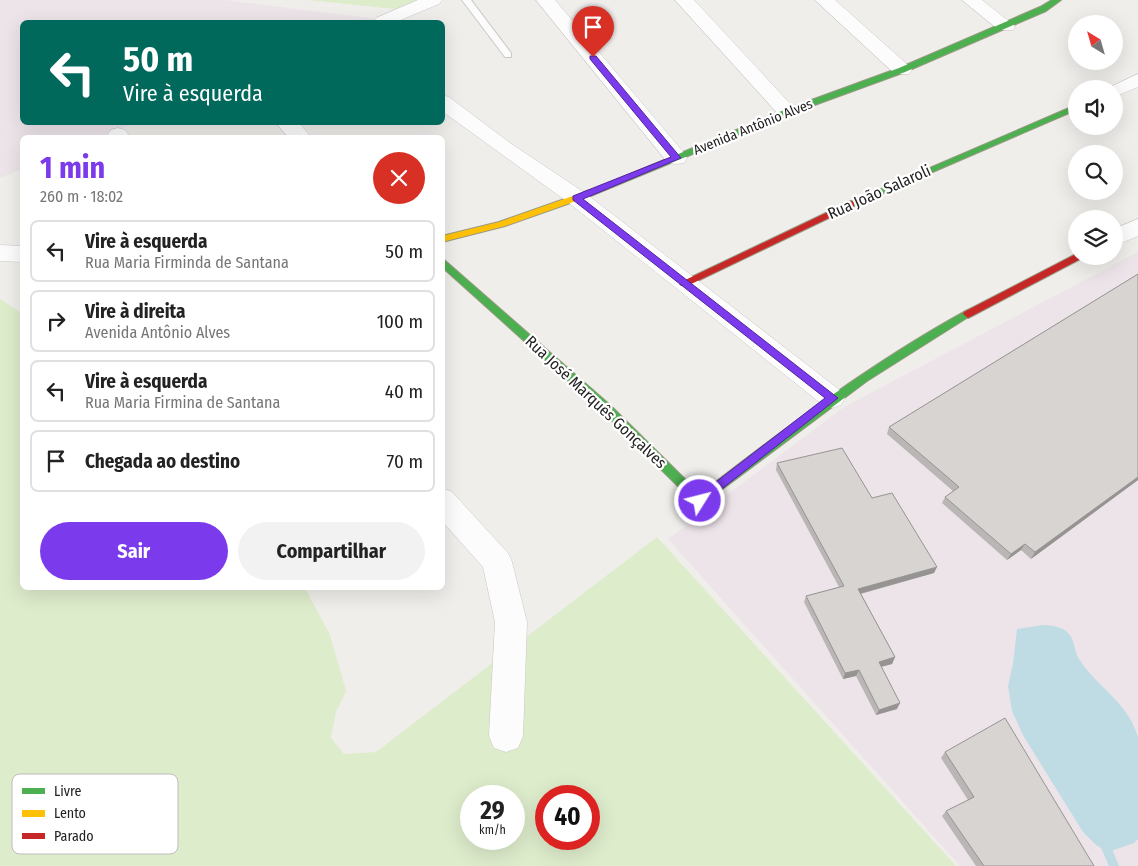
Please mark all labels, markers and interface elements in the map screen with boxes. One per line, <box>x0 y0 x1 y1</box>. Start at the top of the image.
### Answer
pin <box>572 6 614 57</box>
icon: arrive <box>579 13 607 41</box>
north arrow <box>1068 15 1122 70</box>
map controls <box>1068 15 1123 265</box>
text: 50 m <box>123 38 193 80</box>
icon: left <box>40 40 105 105</box>
text: Vire à esquerda <box>123 80 263 107</box>
button: sound <box>1068 80 1123 135</box>
street label: Avenida Antônio Alves <box>691 95 815 159</box>
button: search <box>1068 145 1123 200</box>
text: 1 min <box>40 150 105 186</box>
button: close <box>373 152 425 204</box>
street label: Rua João Salaroli <box>825 161 933 223</box>
text: 260 m · 18:02 <box>40 187 123 206</box>
button: layers <box>1068 210 1123 265</box>
text: Vire à esquerda <box>85 230 207 253</box>
icon: left <box>42 237 70 265</box>
text: 50 m <box>385 240 423 263</box>
text: Rua Maria Firminda de Santana <box>85 253 289 272</box>
text: Vire à direita <box>85 300 186 323</box>
icon: right <box>42 307 70 335</box>
text: 100 m <box>377 310 423 333</box>
text: Avenida Antônio Alves <box>85 323 230 342</box>
street label: Rua José Marquês Gonçalves <box>521 332 671 472</box>
text: Vire à esquerda <box>85 370 207 393</box>
icon: left <box>42 377 70 405</box>
text: 40 m <box>385 380 423 403</box>
text: Rua Maria Firmina de Santana <box>85 393 280 412</box>
icon: arrive <box>42 447 70 475</box>
text: Chegada ao destino <box>85 450 240 473</box>
text: 70 m <box>387 450 423 473</box>
position arrow <box>673 474 725 526</box>
button: Sair <box>40 522 228 580</box>
button: Compartilhar <box>238 522 425 580</box>
legend <box>12 774 178 854</box>
text: Livre <box>54 783 81 800</box>
speed limit sign: 40 <box>535 785 600 850</box>
text: 29 <box>480 796 505 826</box>
text: Lento <box>54 805 86 822</box>
text: km/h <box>479 823 506 837</box>
text: Parado <box>54 828 94 845</box>

